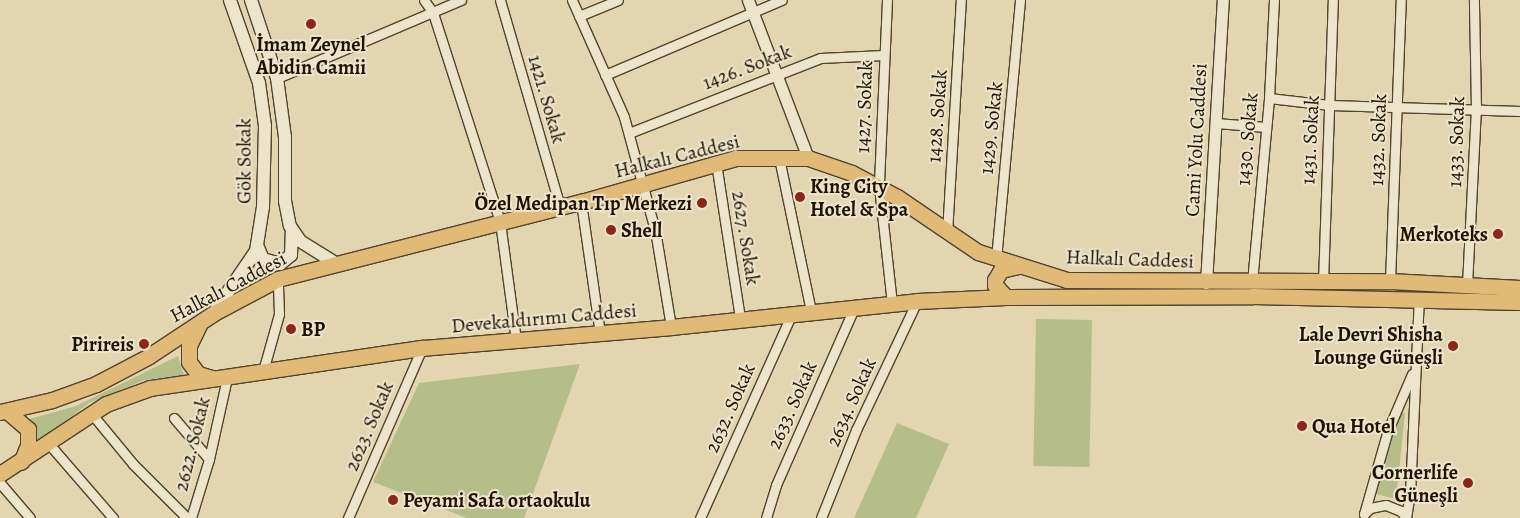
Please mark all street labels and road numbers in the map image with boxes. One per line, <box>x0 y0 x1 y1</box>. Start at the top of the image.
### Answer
street label: 1426. Sokak <box>699 39 795 95</box>
street label: 1421. Sokak <box>523 52 571 146</box>
street label: 1427. Sokak <box>850 60 878 154</box>
street label: Cami Yolu Caddesi <box>1180 63 1212 217</box>
street label: 1428. Sokak <box>922 68 952 164</box>
street label: 1429. Sokak <box>974 80 1008 176</box>
street label: 1430. Sokak <box>1231 91 1263 187</box>
street label: 1432. Sokak <box>1364 93 1392 187</box>
street label: 1431. Sokak <box>1296 94 1324 186</box>
street label: 1433. Sokak <box>1442 96 1470 188</box>
street label: Gök Sokak <box>232 118 256 204</box>
street label: Halkalı Caddesi <box>612 129 742 183</box>
street label: 2627. Sokak <box>727 189 765 287</box>
street label: Halkalı Caddesi <box>1066 245 1194 273</box>
street label: Halkalı Caddesi <box>166 246 290 328</box>
street label: Devekaldırımı Caddesi <box>450 298 638 338</box>
street label: 2634. Sokak <box>821 354 881 450</box>
street label: 2633. Sokak <box>762 357 822 453</box>
street label: 2632. Sokak <box>700 359 760 457</box>
street label: 2623. Sokak <box>339 377 399 475</box>
street label: 2622. Sokak <box>169 394 215 494</box>

